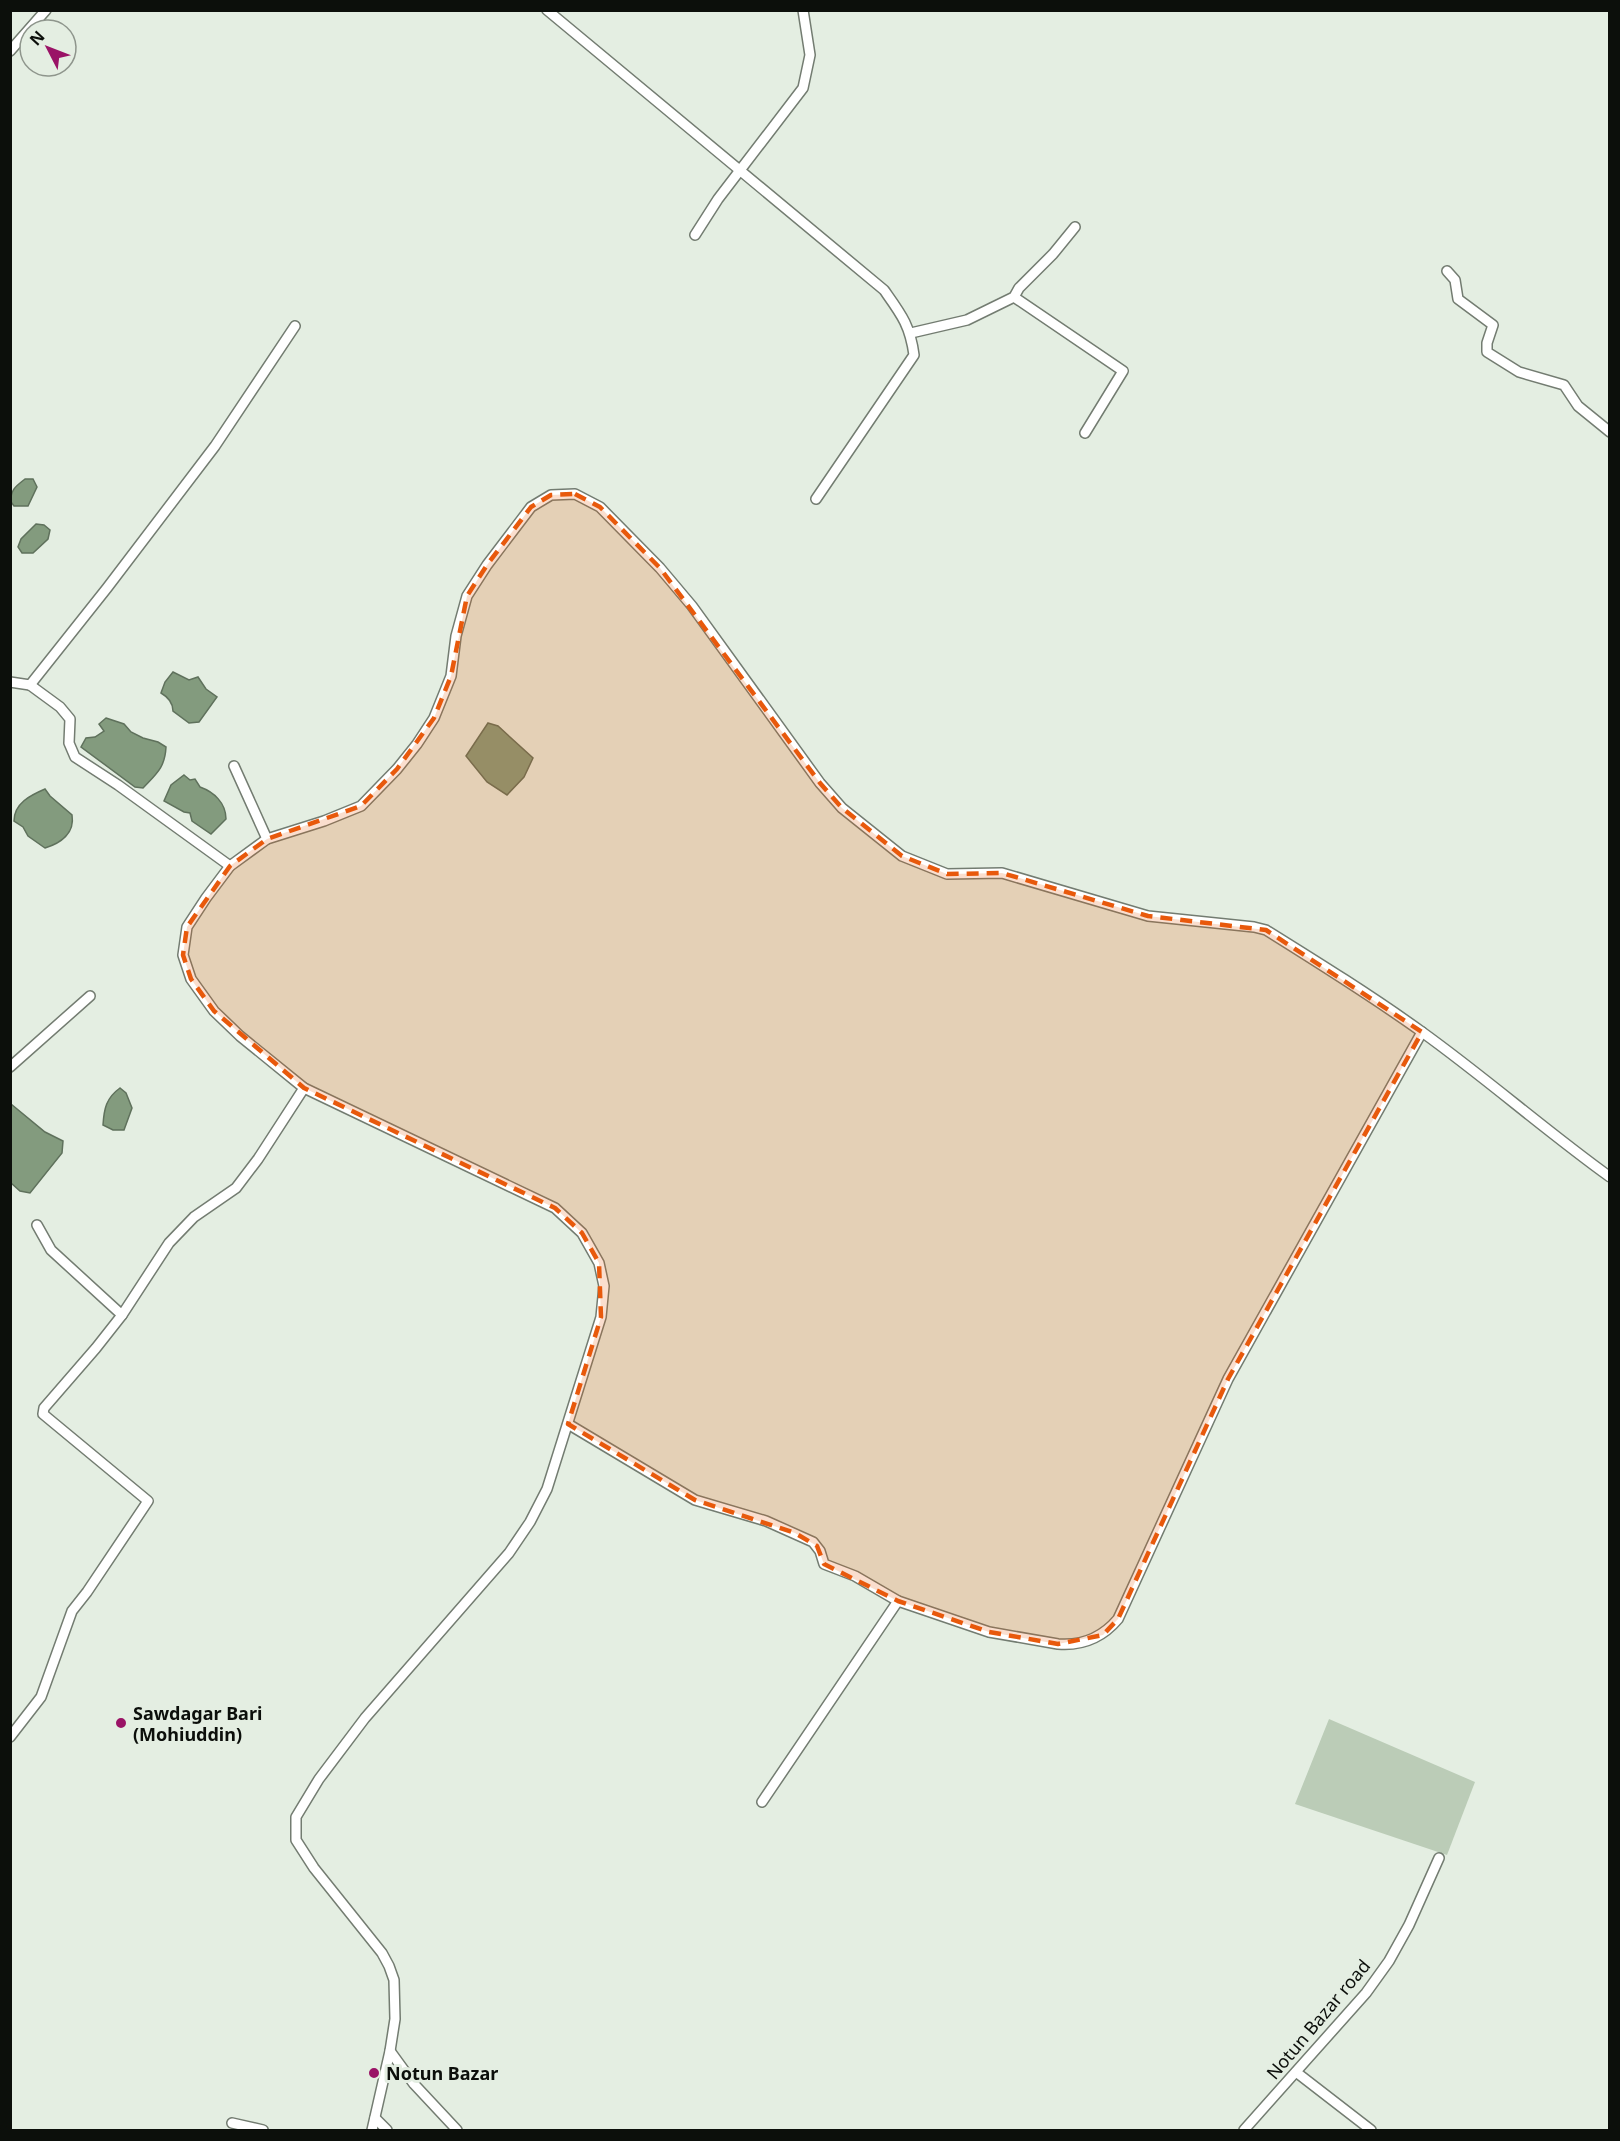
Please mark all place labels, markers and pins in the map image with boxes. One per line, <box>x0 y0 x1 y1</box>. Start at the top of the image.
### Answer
place label: Sawdagar Bari (Mohiuddin) <box>133 1701 262 1746</box>
marker: Sawdagar Bari (Mohiuddin) <box>114 1716 128 1730</box>
place label: Notun Bazar <box>386 2061 498 2085</box>
marker: Notun Bazar <box>367 2066 381 2080</box>

